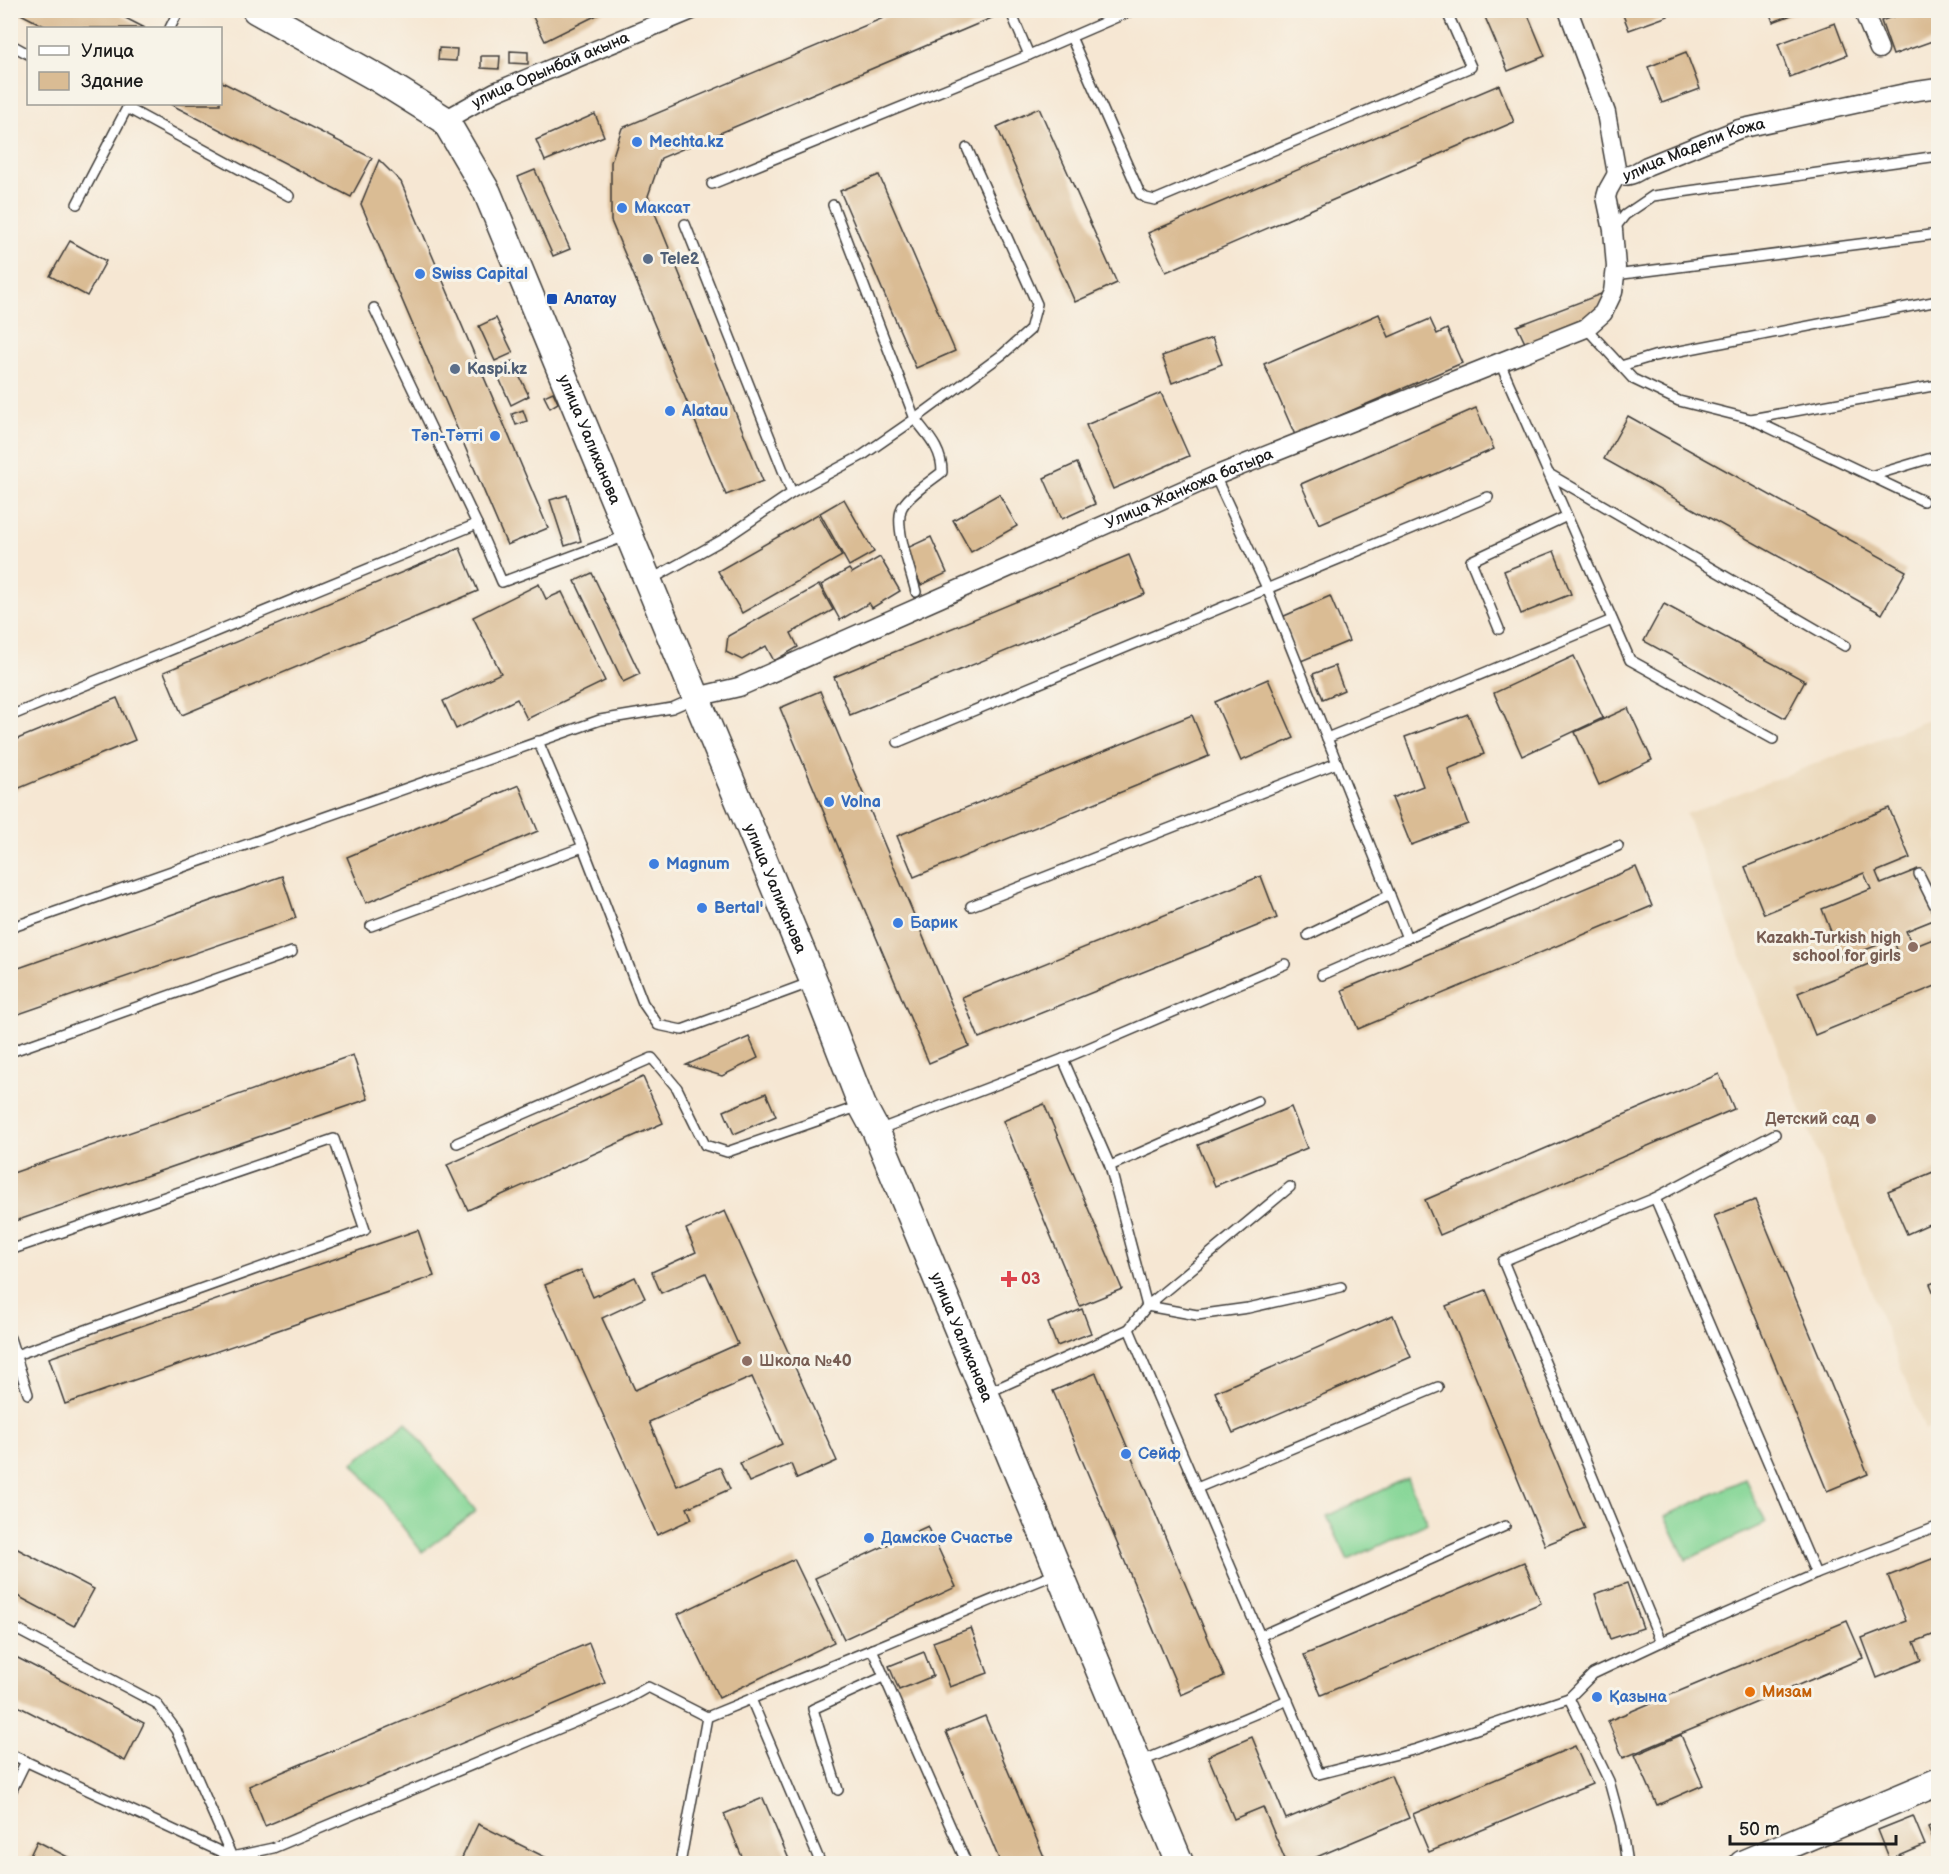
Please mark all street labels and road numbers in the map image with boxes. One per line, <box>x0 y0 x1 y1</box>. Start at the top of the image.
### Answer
street label: улица Орынбай акына <box>468 28 633 113</box>
street label: улица Мадели Кожа <box>1622 114 1767 185</box>
street label: улица Уалиханова <box>554 372 625 508</box>
street label: Улица Жанкожа батыра <box>1102 444 1276 533</box>
street label: улица Уалиханова <box>740 821 811 957</box>
street label: улица Уалиханова <box>926 1270 997 1405</box>

